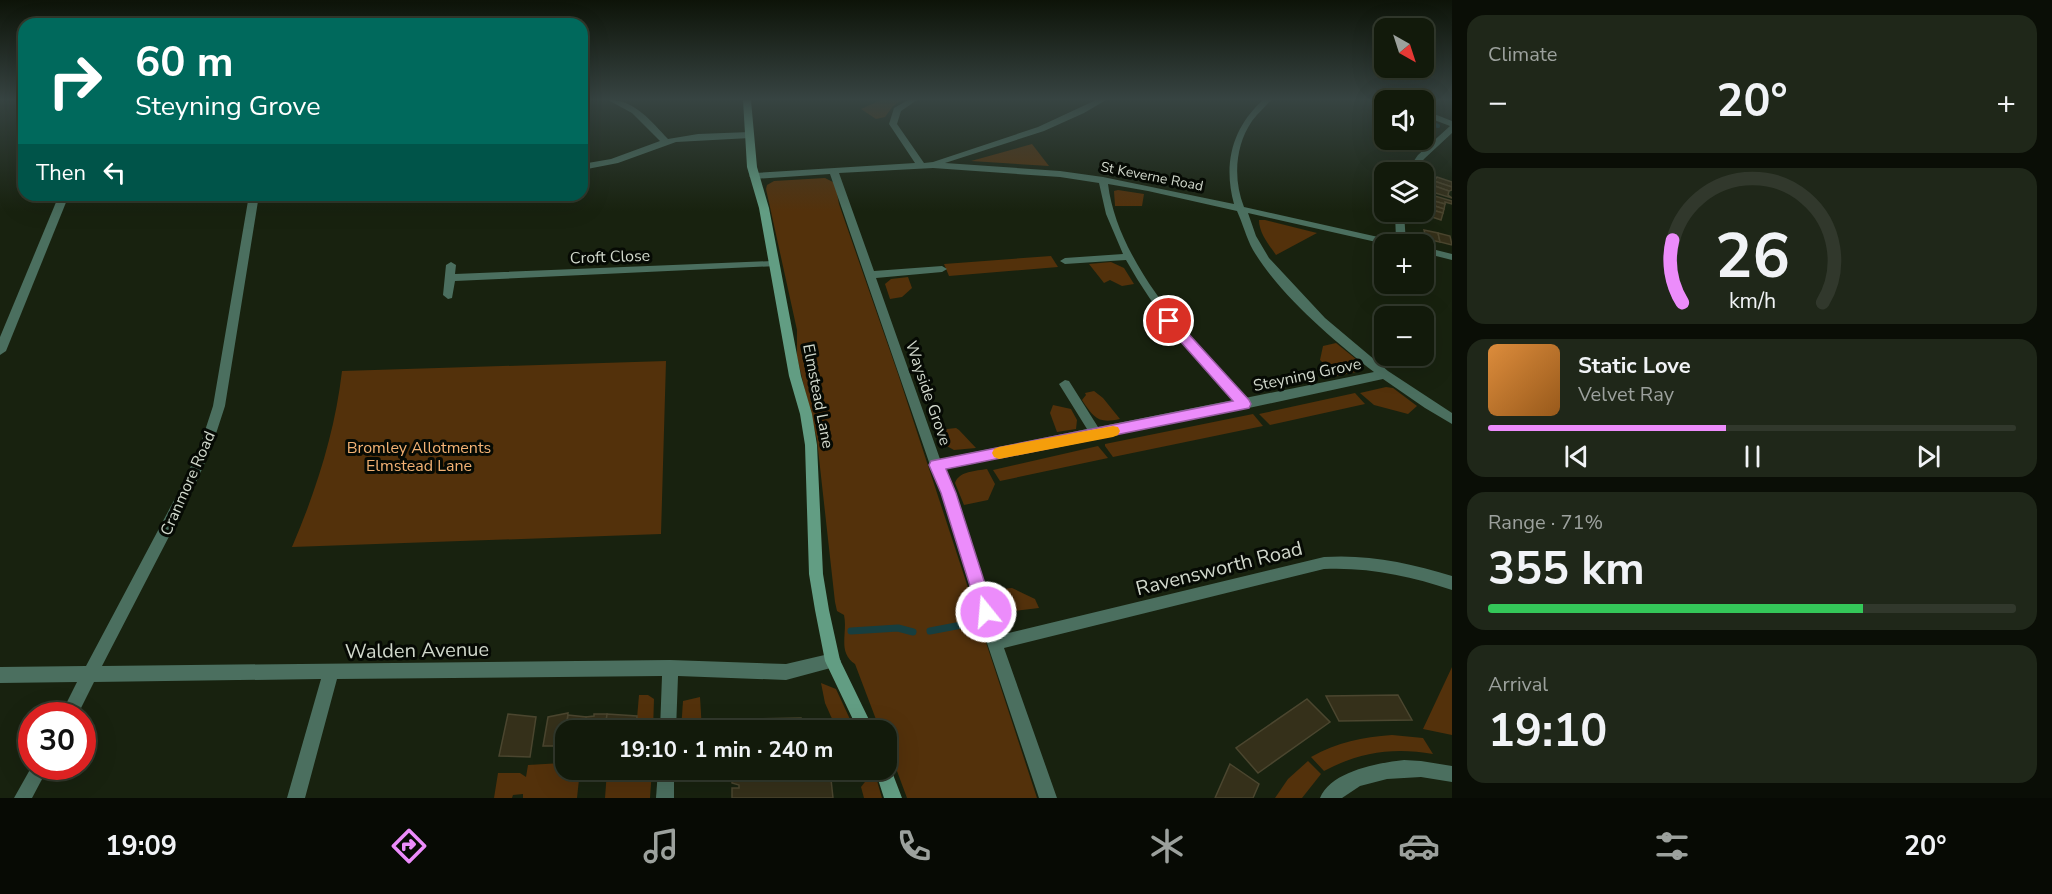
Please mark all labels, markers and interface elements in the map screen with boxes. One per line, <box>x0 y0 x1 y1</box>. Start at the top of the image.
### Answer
north arrow <box>1374 18 1434 78</box>
map controls <box>1374 18 1434 366</box>
text: 60 m <box>135 34 234 91</box>
text: Climate <box>1488 41 1557 68</box>
icon: right <box>36 42 114 120</box>
text: 20° <box>1716 71 1788 132</box>
text: − <box>1488 80 1508 125</box>
text: + <box>1996 80 2016 125</box>
text: Steyning Grove <box>135 88 321 125</box>
button: sound <box>1374 90 1434 150</box>
icon: left <box>98 156 131 189</box>
street label: St Keverne Road <box>1099 157 1205 196</box>
text: Then <box>36 158 86 188</box>
button: layers <box>1374 162 1434 222</box>
text: 26 <box>1715 214 1789 299</box>
button: + <box>1374 234 1434 294</box>
street label: Croft Close <box>569 245 651 269</box>
text: km/h <box>1728 286 1776 316</box>
pin <box>1143 295 1194 346</box>
icon: arrive <box>1152 304 1185 337</box>
button: − <box>1374 306 1434 366</box>
street label: Wayside Grove <box>900 338 956 449</box>
street label: Elmstead Lane <box>797 342 839 450</box>
text: Static Love <box>1578 351 1691 381</box>
street label: Steyning Grove <box>1251 353 1363 397</box>
text: Velvet Ray <box>1578 381 1674 408</box>
street label: Cranmore Road <box>155 428 221 539</box>
park label: Bromley Allotments Elmstead Lane <box>347 437 491 477</box>
icon: previous <box>1560 440 1593 473</box>
icon: pause <box>1736 440 1769 473</box>
icon: next <box>1912 440 1945 473</box>
text: Range · 71% <box>1488 509 1603 536</box>
street label: Ravensworth Road <box>1133 535 1305 602</box>
text: 355 km <box>1488 539 1645 600</box>
position arrow <box>954 580 1018 644</box>
street label: Walden Avenue <box>345 636 489 665</box>
text: Arrival <box>1488 671 1548 698</box>
text: 19:10 <box>1488 701 1607 762</box>
speed limit sign: 30 <box>18 702 96 780</box>
text: 19:10 · 1 min · 240 m <box>619 735 833 765</box>
icon: directions <box>388 825 430 867</box>
icon: music <box>640 825 682 867</box>
icon: phone <box>893 825 935 867</box>
icon: climate <box>1146 825 1188 867</box>
icon: car <box>1398 825 1440 867</box>
icon: filters <box>1651 825 1693 867</box>
text: 19:09 <box>105 828 177 865</box>
text: 20° <box>1904 828 1947 865</box>

